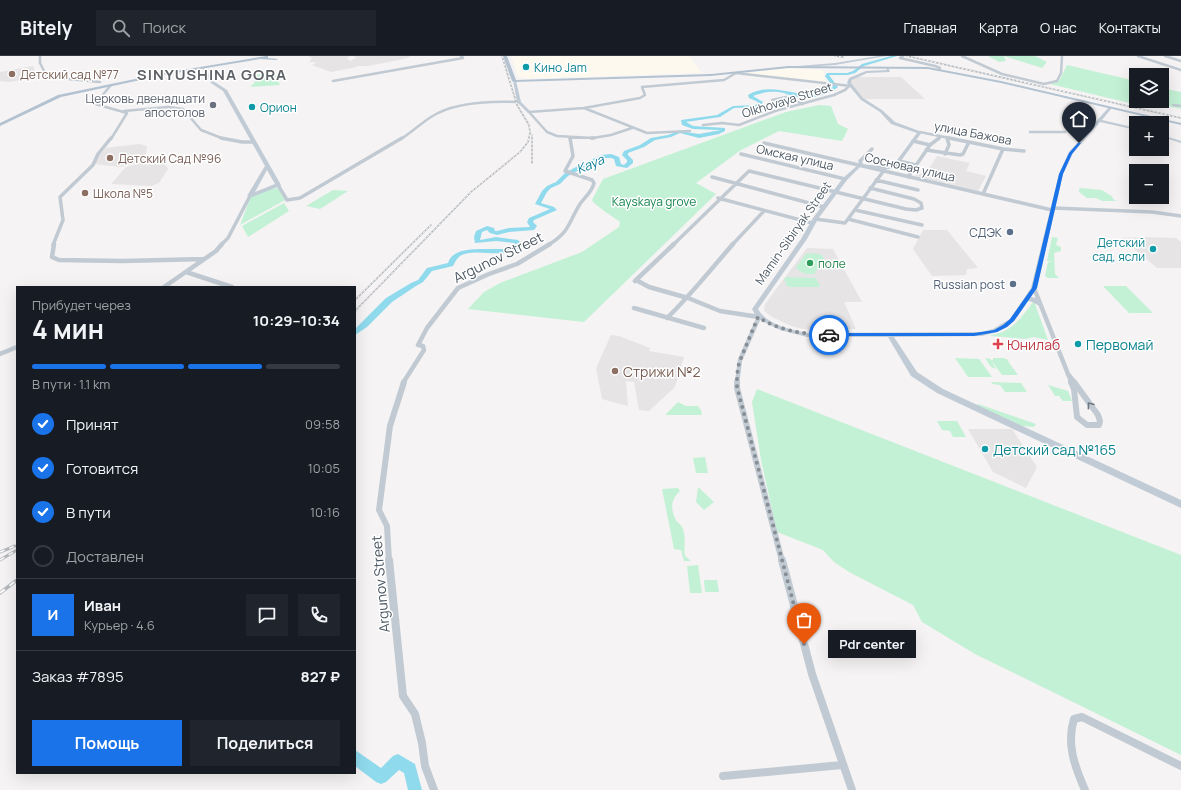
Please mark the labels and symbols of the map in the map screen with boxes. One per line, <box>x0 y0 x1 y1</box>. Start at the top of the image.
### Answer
place label: Кино Jam <box>534 59 587 76</box>
marker: Кино Jam <box>521 62 531 72</box>
district label: SINYUSHINA GORA <box>137 64 287 85</box>
place label: Детский сад №77 <box>20 66 119 83</box>
marker: Детский сад №77 <box>7 69 17 79</box>
street label: Olkhovaya Street <box>740 78 835 122</box>
place label: Церковь двенадцати апостолов <box>86 90 206 121</box>
place label: Орион <box>260 99 297 116</box>
marker: Церковь двенадцати апостолов <box>208 100 218 110</box>
marker: Орион <box>247 102 257 112</box>
pin <box>1062 102 1096 143</box>
street label: улица Бажова <box>933 117 1013 149</box>
street label: Омская улица <box>755 140 835 174</box>
street label: Сосновая улица <box>863 148 957 186</box>
place label: Детский Сад №96 <box>118 150 221 167</box>
water label: Kaya <box>573 150 607 178</box>
marker: Детский Сад №96 <box>105 153 115 163</box>
street label: Mamin-Sibiryak Street <box>751 178 835 288</box>
place label: Школа №5 <box>93 185 153 202</box>
marker: Школа №5 <box>80 188 90 198</box>
park label: Kayskaya grove <box>612 193 696 210</box>
place label: СДЭК <box>969 224 1003 241</box>
street label: Argunov Street <box>450 227 546 287</box>
marker: СДЭК <box>1005 227 1015 237</box>
place label: Детский сад, ясли <box>1092 234 1145 265</box>
marker: Детский сад, ясли <box>1148 244 1158 254</box>
place label: поле <box>818 255 846 272</box>
marker: поле <box>805 258 815 268</box>
place label: Russian post <box>933 276 1005 293</box>
marker: Russian post <box>1008 279 1018 289</box>
courier <box>809 315 849 355</box>
place label: Юнилаб <box>1007 335 1060 354</box>
place label: Первомай <box>1086 335 1153 354</box>
marker: Юнилаб <box>992 338 1004 350</box>
marker: Первомай <box>1073 339 1083 349</box>
place label: Стрижи №2 <box>623 362 700 381</box>
marker: Стрижи №2 <box>610 366 620 376</box>
one-way arrow <box>1088 403 1095 410</box>
place label: Детский сад №165 <box>993 440 1116 459</box>
marker: Детский сад №165 <box>980 444 990 454</box>
street label: Argunov Street <box>366 534 394 633</box>
pin <box>787 603 821 644</box>
callout: Pdr center <box>828 630 916 658</box>

